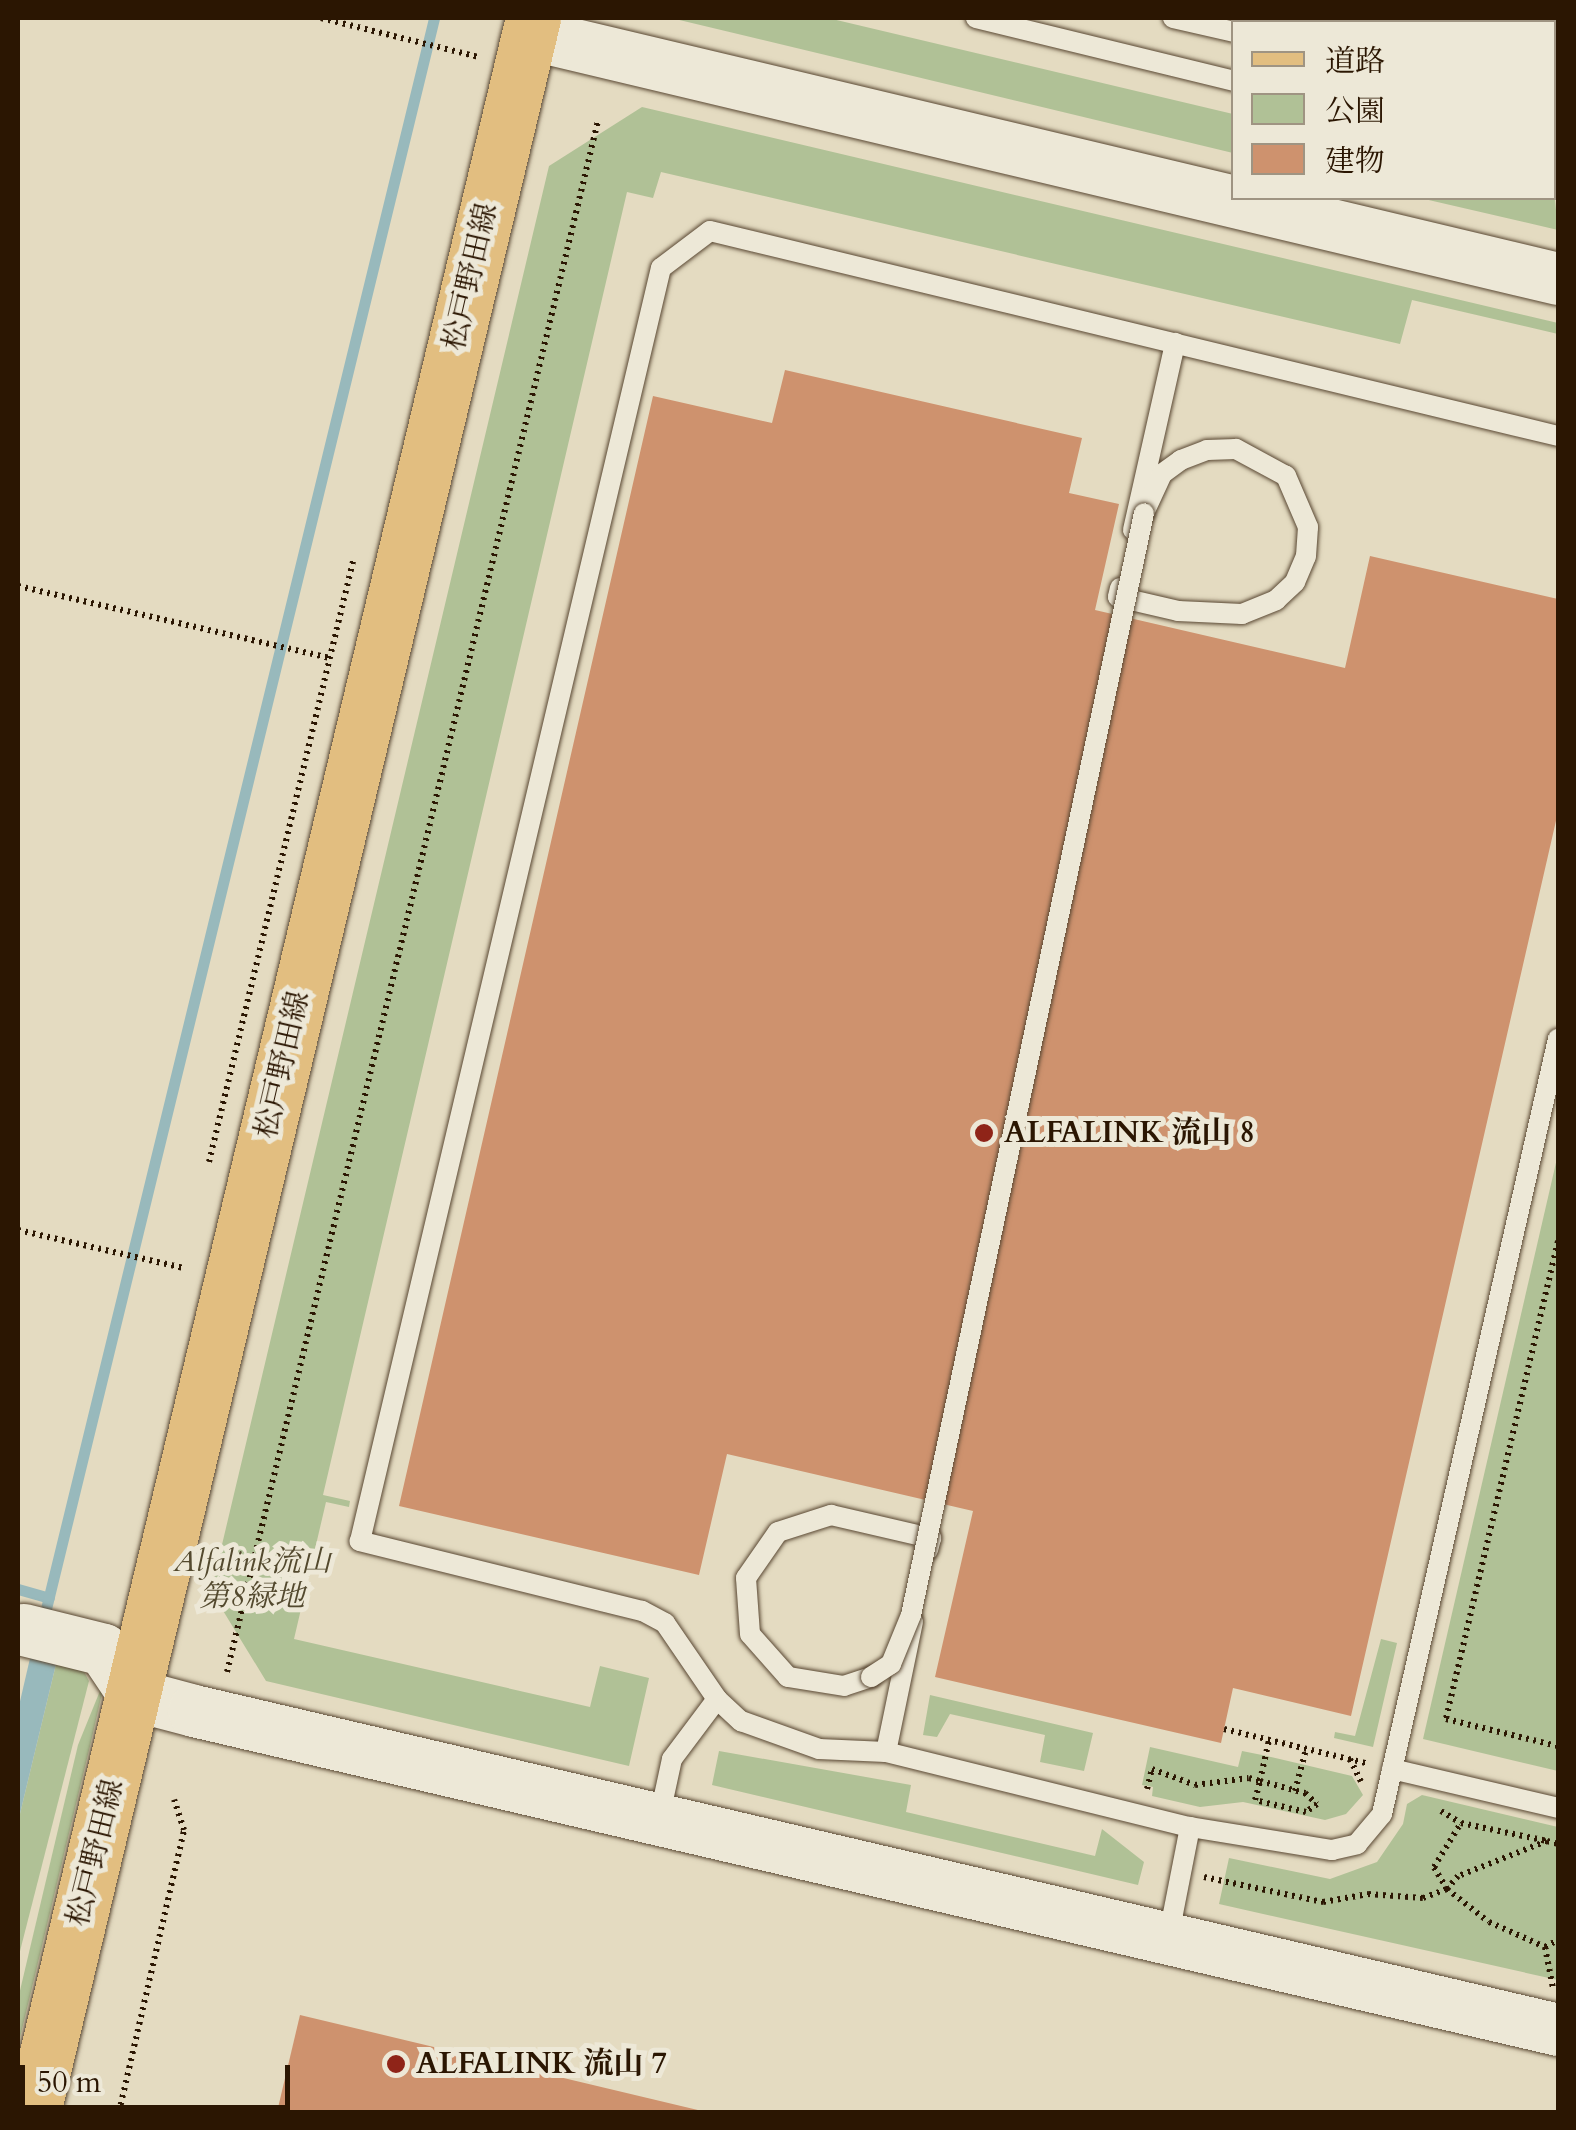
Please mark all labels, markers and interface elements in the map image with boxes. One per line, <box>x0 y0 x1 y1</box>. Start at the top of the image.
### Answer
legend <box>1231 20 1556 200</box>
text: 道路 <box>1325 41 1385 82</box>
text: 公園 <box>1325 91 1385 132</box>
text: 建物 <box>1325 141 1385 182</box>
street label: 松戸野田線 <box>437 200 505 354</box>
street label: 松戸野田線 <box>249 988 317 1142</box>
place label: ALFALINK 流山 8 <box>1004 1115 1255 1151</box>
marker: ALFALINK 流山 8 <box>973 1122 995 1144</box>
park label: Alfalink流山 第8緑地 <box>173 1544 331 1614</box>
street label: 松戸野田線 <box>60 1776 132 1930</box>
scale bar <box>25 2045 295 2107</box>
place label: ALFALINK 流山 7 <box>416 2046 667 2082</box>
marker: ALFALINK 流山 7 <box>385 2053 407 2075</box>
text: 50 m <box>37 2062 101 2103</box>

